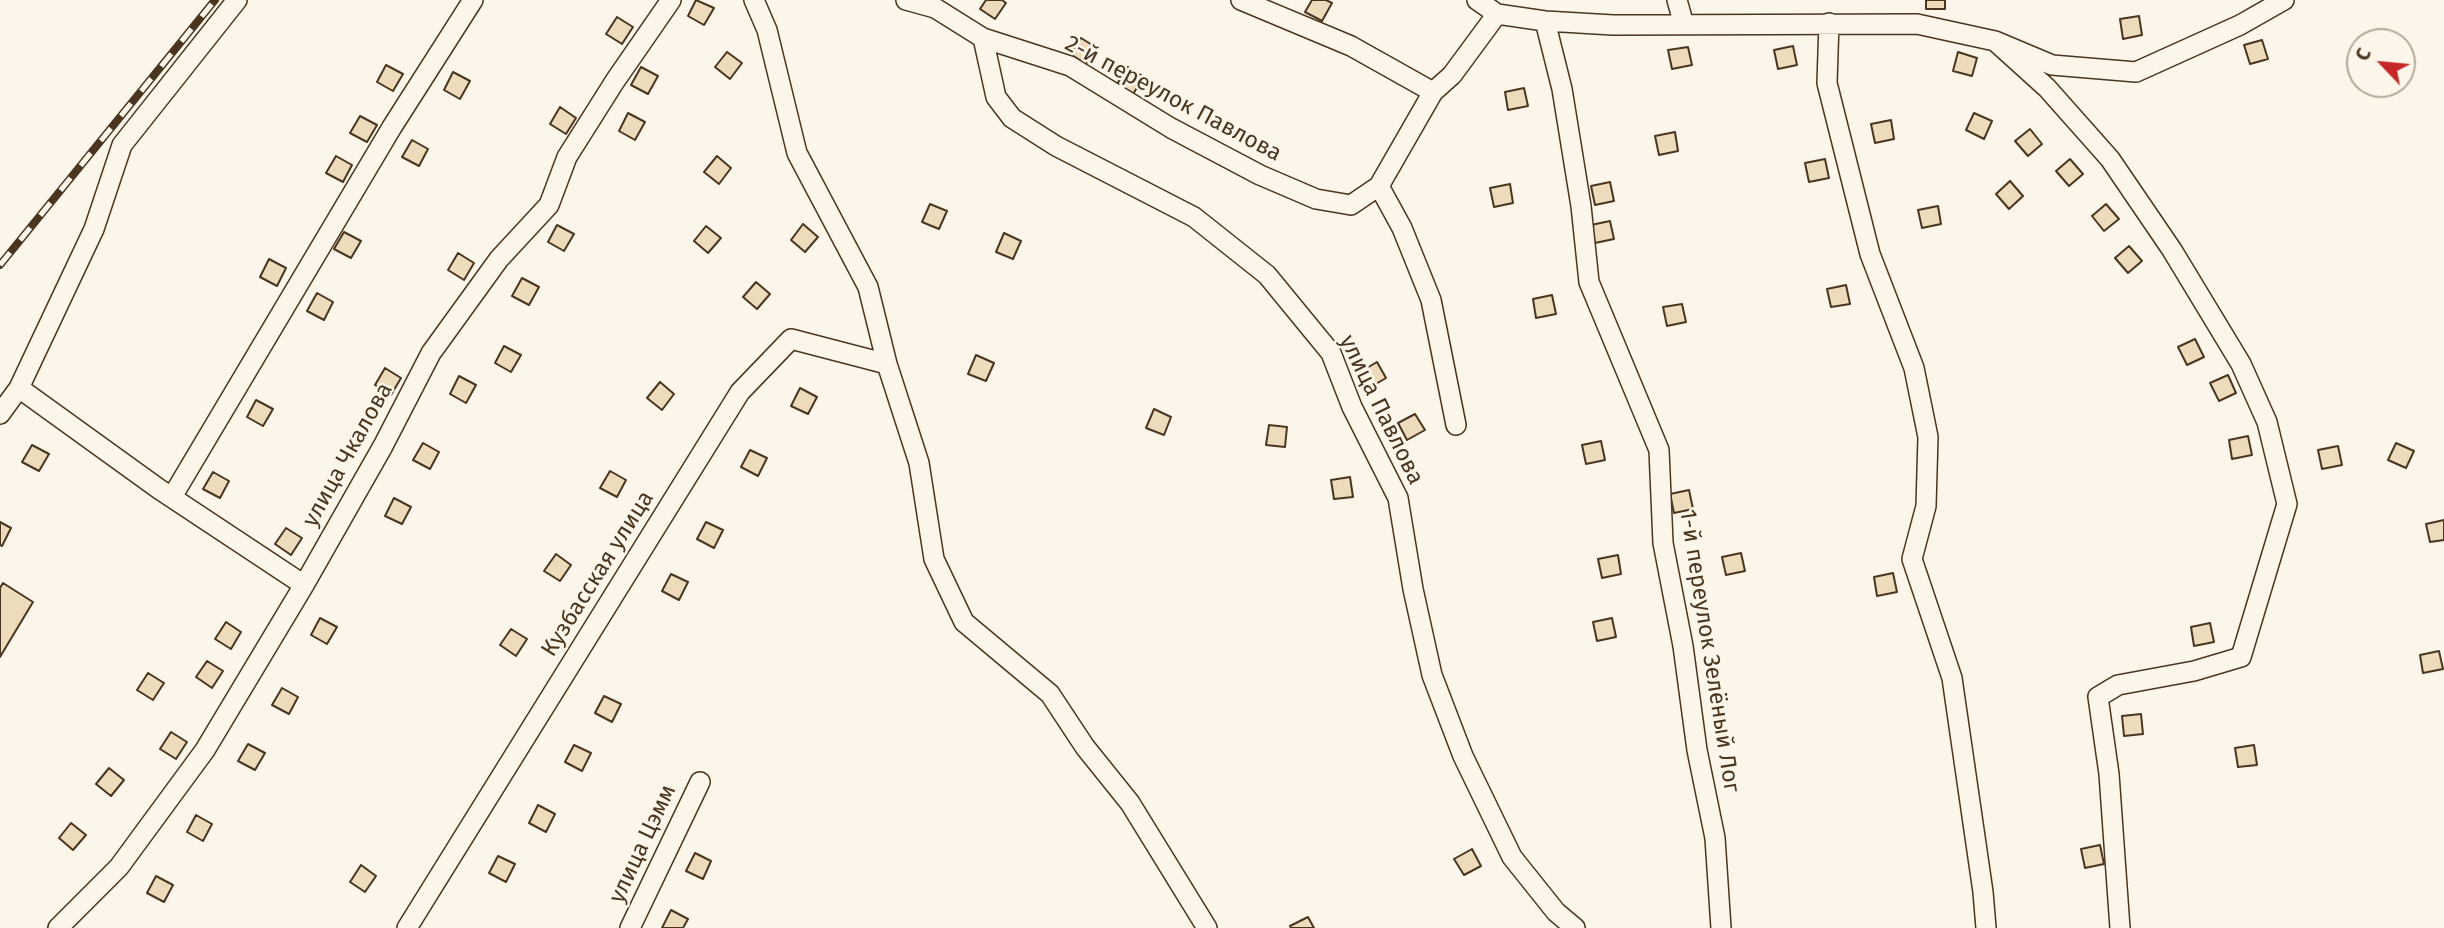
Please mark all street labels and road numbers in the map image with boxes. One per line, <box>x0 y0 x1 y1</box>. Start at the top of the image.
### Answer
street label: 2-й переулок Павлова <box>1060 30 1286 168</box>
street label: улица Павлова <box>1333 331 1429 489</box>
street label: улица Чкалова <box>297 378 399 532</box>
street label: Кузбасская улица <box>536 486 660 662</box>
street label: 1-й переулок Зелёный Лог <box>1673 508 1745 794</box>
street label: улица Цэмм <box>604 780 682 908</box>

